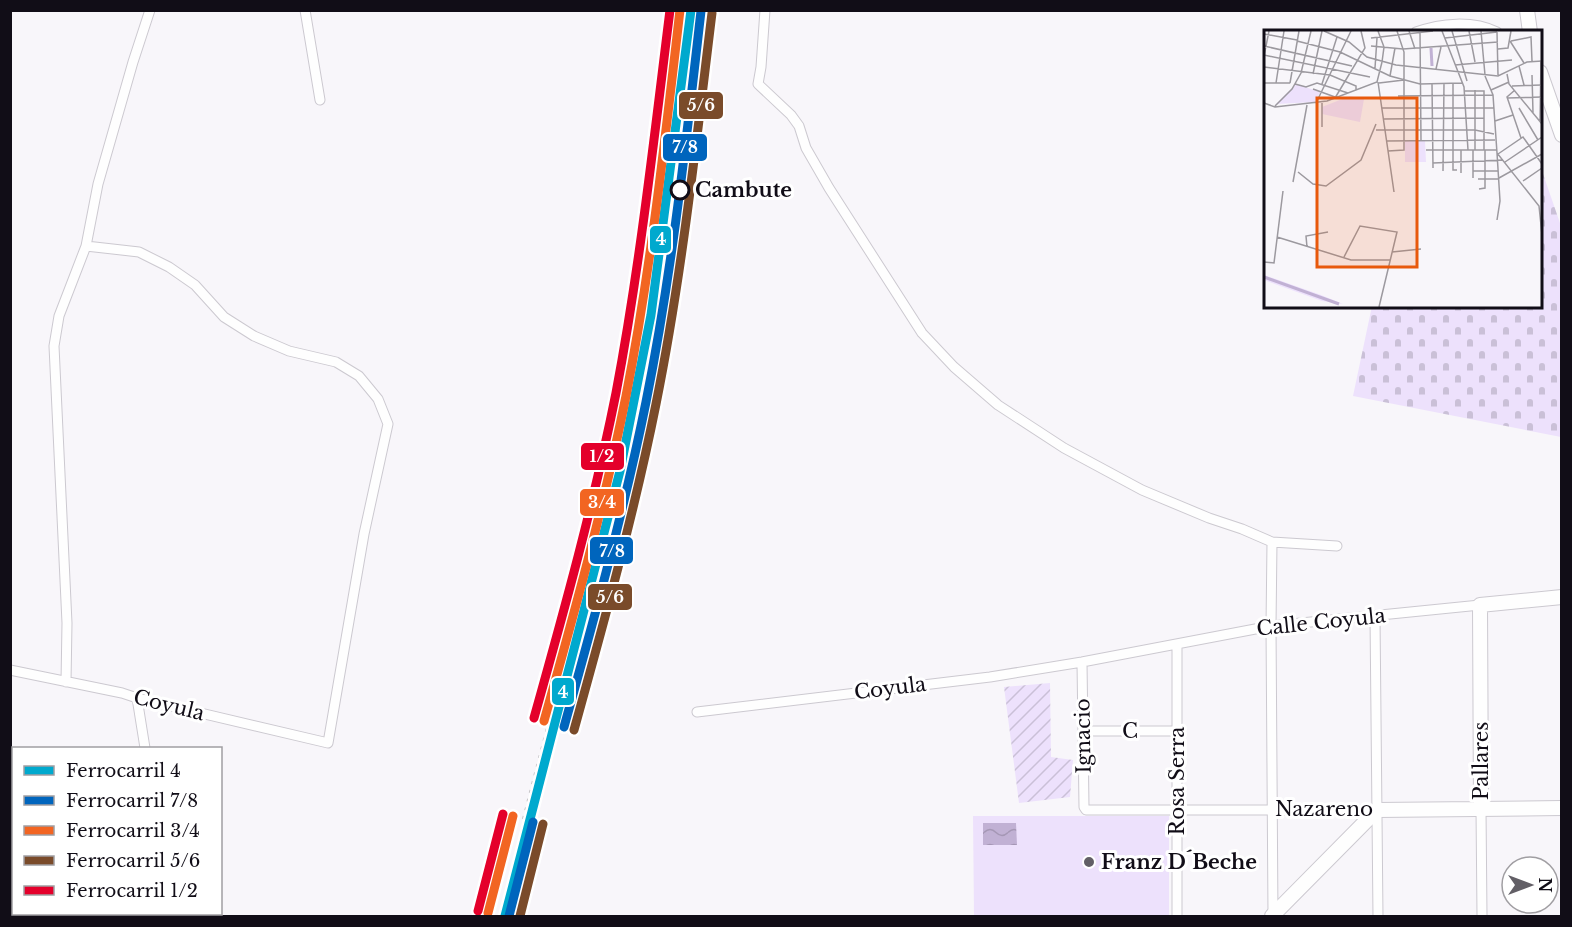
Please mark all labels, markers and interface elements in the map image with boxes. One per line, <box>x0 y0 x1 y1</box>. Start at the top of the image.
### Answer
inset map <box>1264 30 1542 308</box>
line badge: 5/6 <box>678 91 724 120</box>
text: 5/6 <box>687 95 715 115</box>
line badge: 7/8 <box>662 133 708 162</box>
text: 7/8 <box>672 137 698 157</box>
place label: Cambute <box>695 178 792 202</box>
marker: Cambute <box>670 180 690 200</box>
line badge: 4 <box>649 225 672 254</box>
text: 4 <box>656 229 666 249</box>
line badge: 1/2 <box>580 442 625 471</box>
text: 1/2 <box>589 446 615 466</box>
line badge: 3/4 <box>579 488 625 517</box>
text: 3/4 <box>588 492 616 512</box>
line badge: 7/8 <box>589 536 634 565</box>
text: 7/8 <box>599 541 625 561</box>
line badge: 5/6 <box>587 583 633 611</box>
text: 5/6 <box>596 587 624 607</box>
street label: Calle Coyula <box>1255 603 1388 641</box>
street label: Coyula <box>853 672 928 704</box>
line badge: 4 <box>551 677 575 706</box>
text: 4 <box>558 682 568 702</box>
street label: Coyula <box>131 685 208 726</box>
street label: Ignacio <box>1070 698 1096 774</box>
street label: C <box>1122 719 1138 743</box>
street label: Pallares <box>1469 722 1493 800</box>
street label: Rosa Serra <box>1165 726 1189 835</box>
legend <box>12 747 222 915</box>
text: Ferrocarril 4 <box>66 760 181 782</box>
text: Ferrocarril 7/8 <box>66 790 198 812</box>
street label: Nazareno <box>1275 797 1373 821</box>
text: Ferrocarril 3/4 <box>66 820 200 842</box>
place label: Franz D´Beche <box>1101 849 1257 874</box>
text: Ferrocarril 5/6 <box>66 850 200 872</box>
marker: Franz D´Beche <box>1082 855 1096 869</box>
north arrow <box>1500 855 1560 915</box>
text: N <box>1535 877 1555 893</box>
text: Ferrocarril 1/2 <box>66 880 198 902</box>

